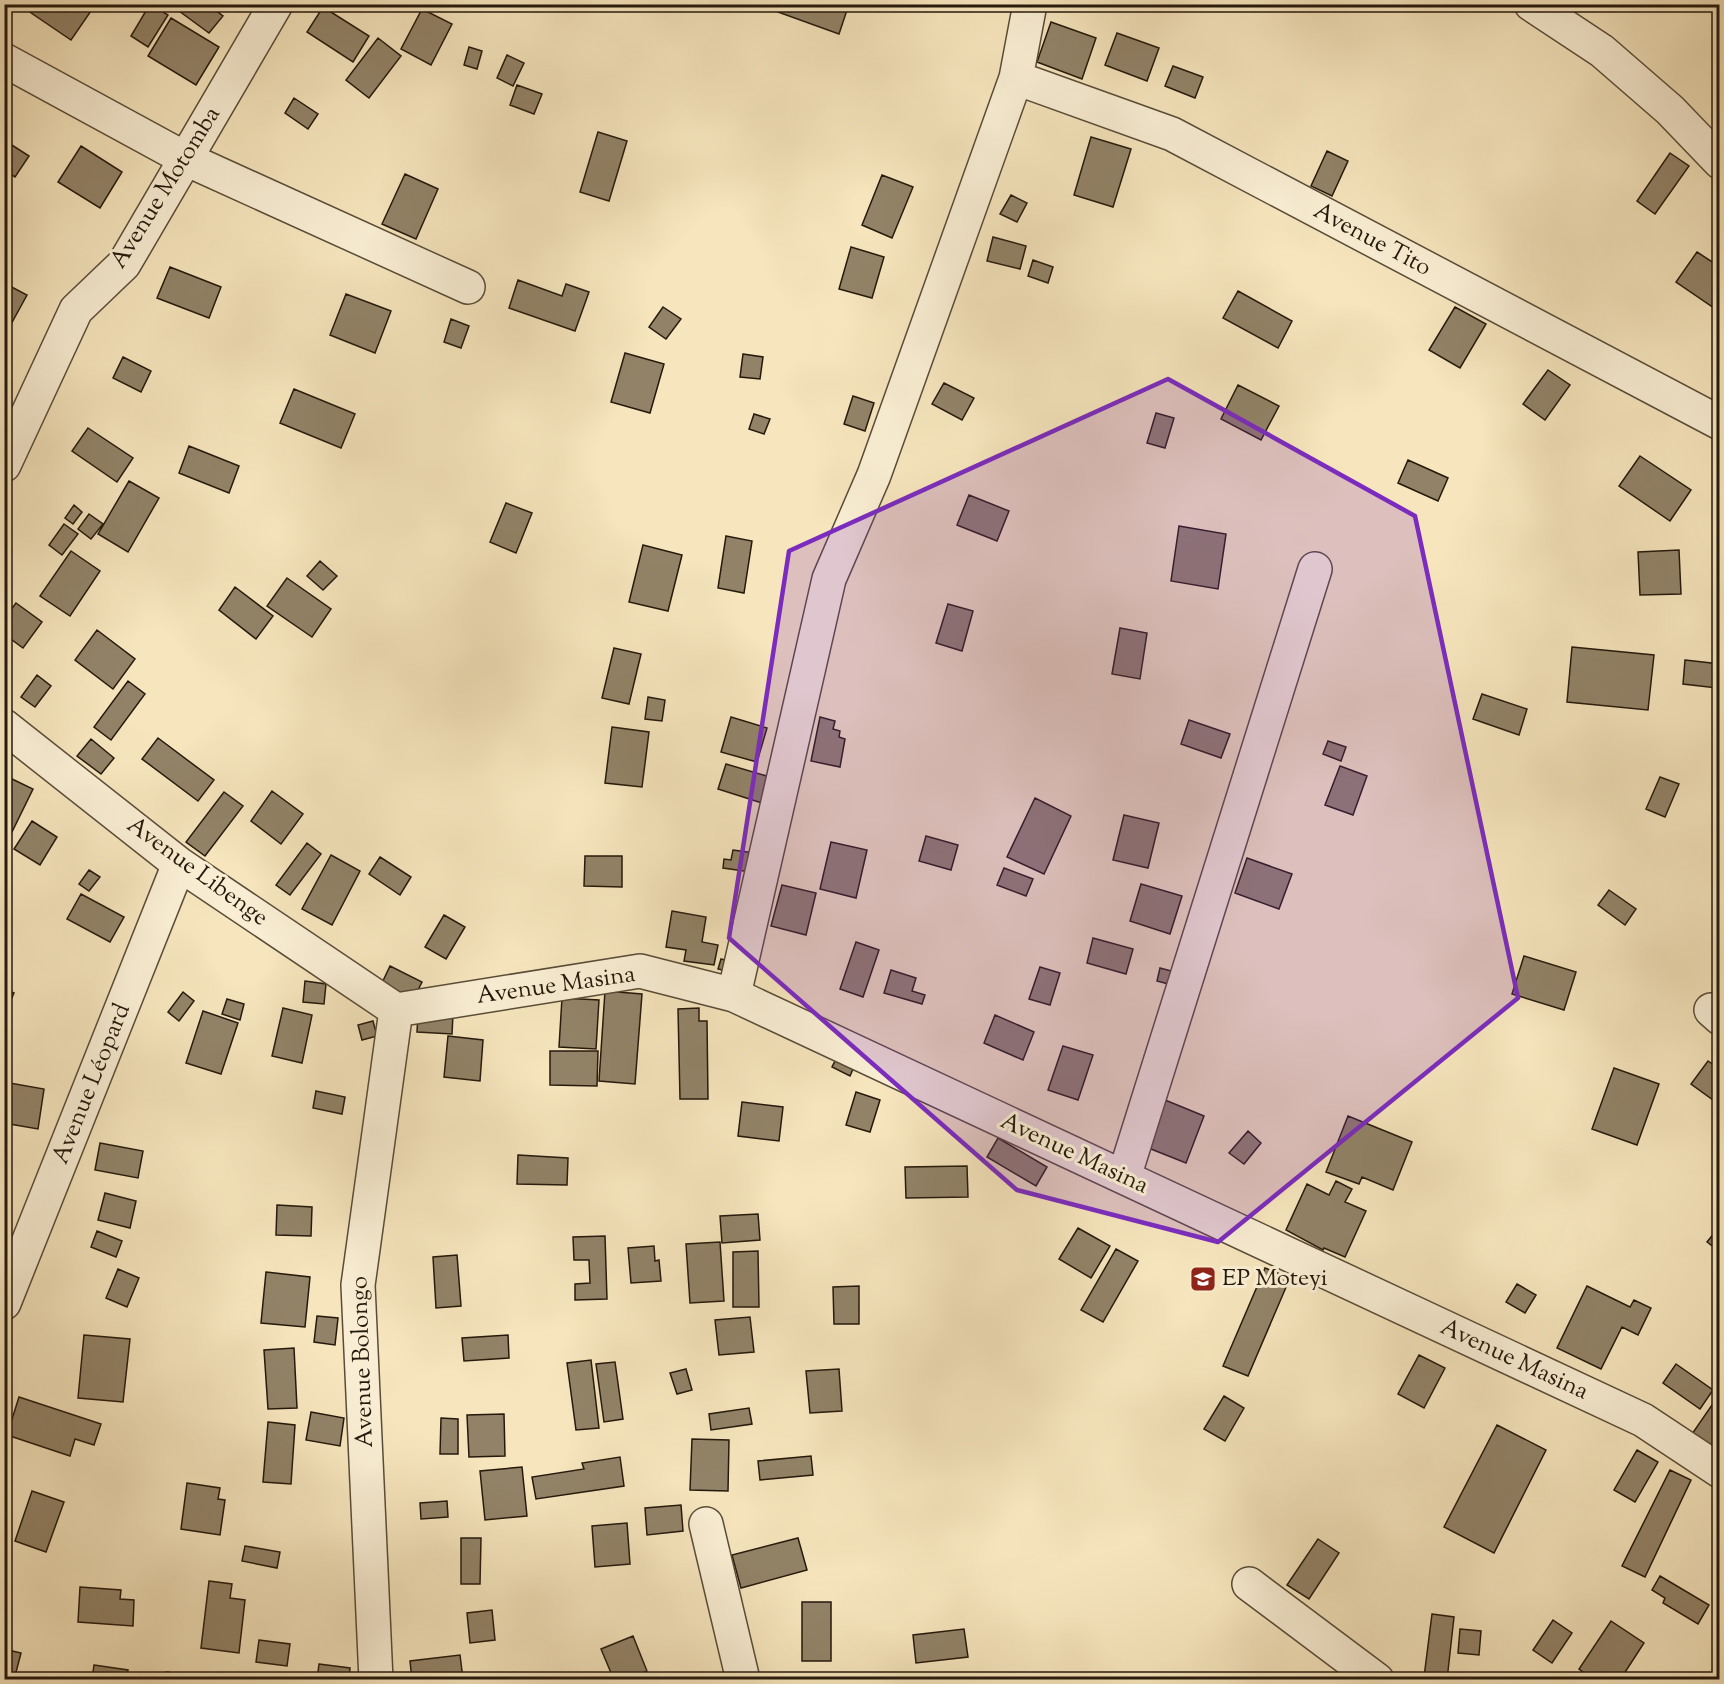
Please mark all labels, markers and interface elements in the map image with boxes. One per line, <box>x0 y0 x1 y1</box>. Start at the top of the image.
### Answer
street label: Avenue Motomba <box>103 100 229 276</box>
street label: Avenue Tito <box>1307 195 1437 285</box>
street label: Avenue Libenge <box>119 809 275 935</box>
street label: Avenue Masina <box>474 958 638 1014</box>
street label: Avenue Léopard <box>44 998 140 1169</box>
street label: Avenue Masina <box>994 1105 1154 1203</box>
place label: EP Moteyi <box>1222 1262 1328 1296</box>
school or university icon: EP Moteyi <box>1188 1264 1218 1294</box>
street label: Avenue Bolongo <box>343 1276 383 1448</box>
street label: Avenue Masina <box>1434 1311 1594 1409</box>

